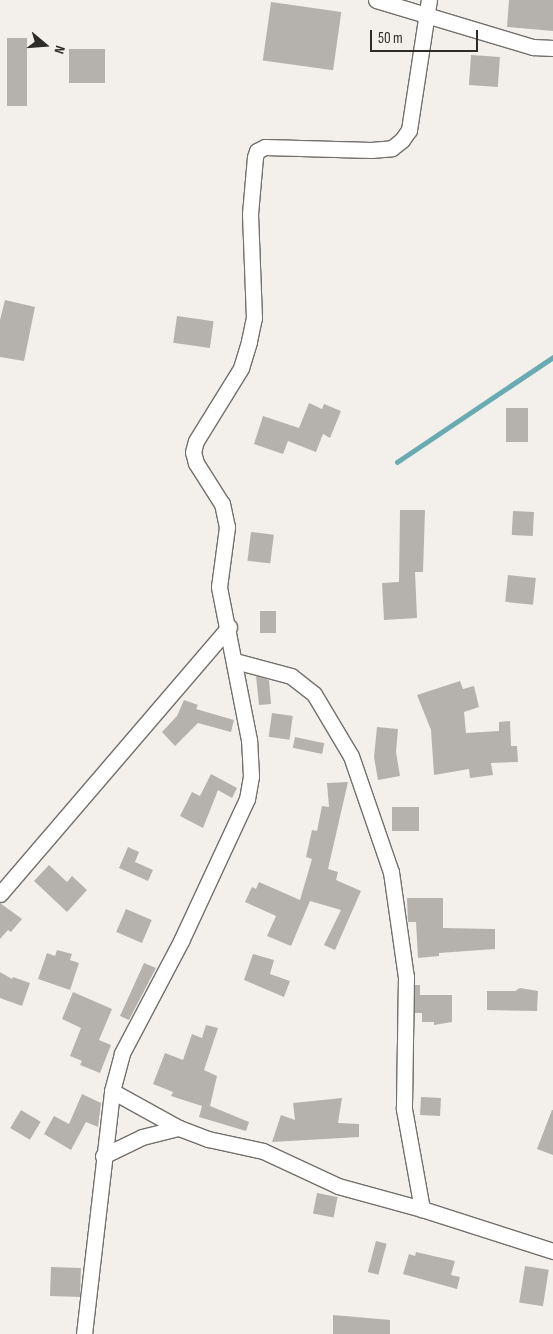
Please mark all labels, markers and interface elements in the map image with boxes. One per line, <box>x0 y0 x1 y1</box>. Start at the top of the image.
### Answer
north arrow <box>20 20 70 70</box>
scale bar <box>373 20 480 52</box>
text: 50 m <box>378 29 403 48</box>
text: N <box>51 44 69 56</box>

